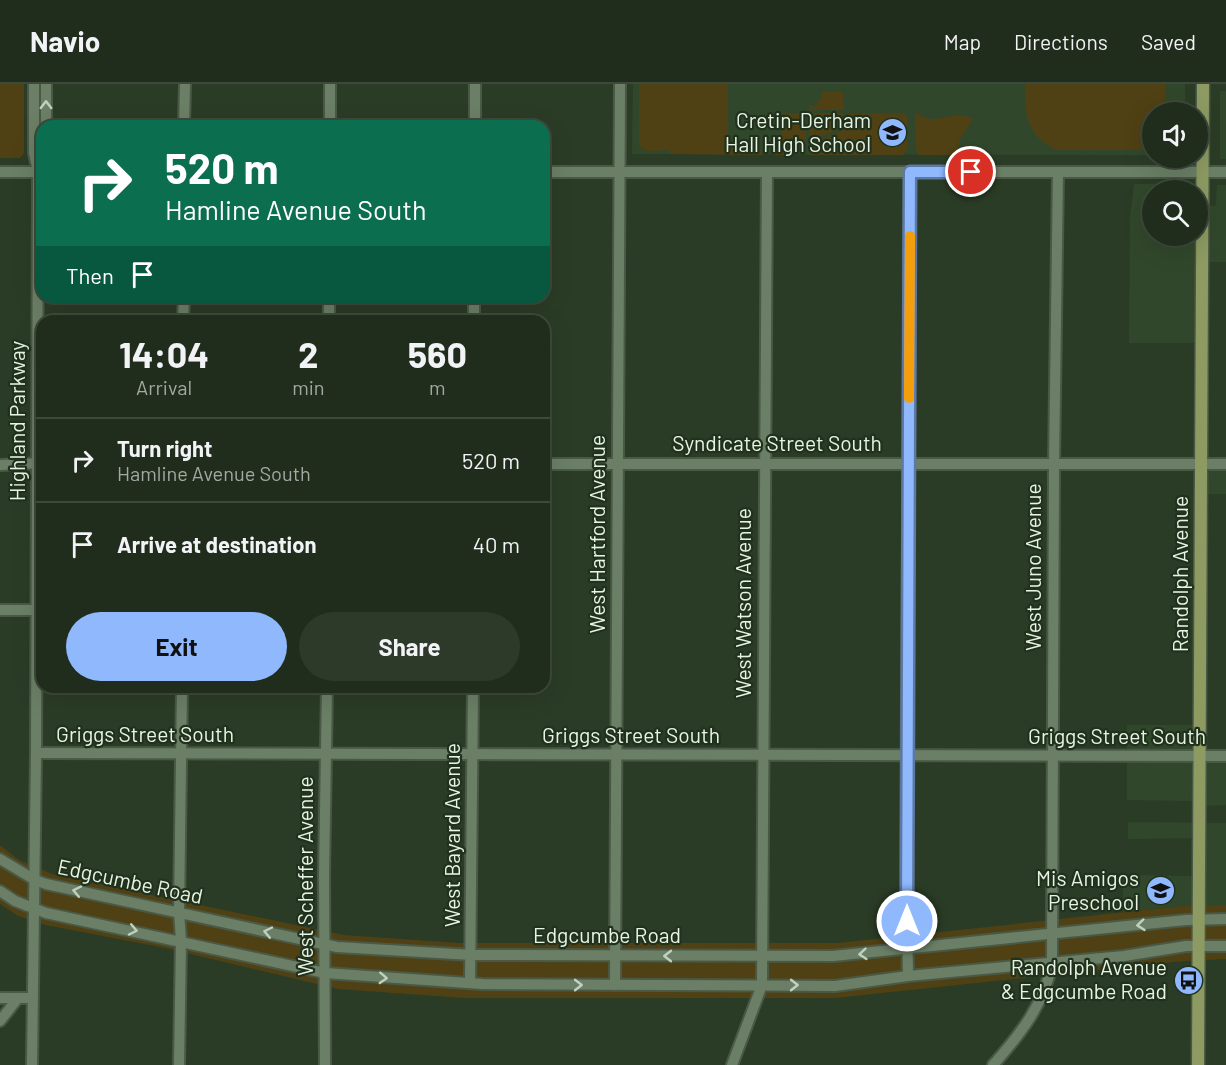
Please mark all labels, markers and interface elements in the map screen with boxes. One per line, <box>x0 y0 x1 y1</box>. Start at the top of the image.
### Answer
text: Navio <box>30 24 100 58</box>
text: Map <box>944 29 981 54</box>
text: Directions <box>1014 29 1108 54</box>
text: Saved <box>1141 29 1196 54</box>
one-way arrow <box>40 100 52 109</box>
map controls <box>1142 102 1208 246</box>
button: sound <box>1142 102 1208 168</box>
place label: Cretin-Derham Hall High School <box>725 107 871 156</box>
school or university icon: Cretin-Derham Hall High School <box>876 117 908 149</box>
text: 520 m <box>165 142 279 192</box>
icon: right <box>66 144 144 222</box>
pin <box>945 146 996 197</box>
icon: arrive <box>954 155 987 188</box>
button: search <box>1142 180 1208 246</box>
text: Hamline Avenue South <box>165 193 427 225</box>
icon: arrive <box>126 258 159 291</box>
text: Then <box>66 262 114 288</box>
text: 14:04 <box>119 332 209 375</box>
text: 2 <box>298 332 318 375</box>
text: 560 <box>408 332 467 375</box>
street label: Highland Parkway <box>4 340 29 501</box>
text: Arrival <box>136 375 192 399</box>
text: min <box>292 375 325 399</box>
text: m <box>429 375 446 399</box>
street label: Syndicate Street South <box>672 430 882 455</box>
text: Turn right <box>117 435 212 461</box>
street label: West Hartford Avenue <box>584 435 609 633</box>
icon: right <box>66 444 99 477</box>
text: 520 m <box>462 447 520 473</box>
text: Hamline Avenue South <box>117 461 311 485</box>
street label: West Juno Avenue <box>1020 483 1045 651</box>
street label: Randolph Avenue <box>1167 496 1192 652</box>
street label: West Watson Avenue <box>730 508 755 698</box>
icon: arrive <box>66 528 99 561</box>
text: Arrive at destination <box>117 531 316 557</box>
text: 40 m <box>473 531 520 557</box>
button: Exit <box>66 612 287 681</box>
button: Share <box>299 612 520 681</box>
street label: Griggs Street South <box>56 721 234 746</box>
street label: Griggs Street South <box>542 722 720 747</box>
street label: Griggs Street South <box>1028 723 1206 748</box>
street label: West Bayard Avenue <box>439 743 464 927</box>
street label: West Scheffer Avenue <box>292 776 317 976</box>
street label: Edgcumbe Road <box>55 853 205 908</box>
place label: Mis Amigos Preschool <box>1036 865 1139 914</box>
school or university icon: Mis Amigos Preschool <box>1144 875 1176 907</box>
one-way arrow <box>73 885 83 898</box>
position arrow <box>875 889 939 953</box>
one-way arrow <box>1136 918 1145 931</box>
street label: Edgcumbe Road <box>533 922 681 947</box>
one-way arrow <box>128 923 138 936</box>
one-way arrow <box>263 926 273 939</box>
one-way arrow <box>859 947 868 960</box>
one-way arrow <box>664 950 673 962</box>
place label: Randolph Avenue & Edgcumbe Road <box>1001 954 1167 1003</box>
bus stop icon: Randolph Avenue & Edgcumbe Road <box>1172 964 1204 996</box>
one-way arrow <box>379 971 388 984</box>
one-way arrow <box>573 978 582 991</box>
one-way arrow <box>789 979 798 991</box>

